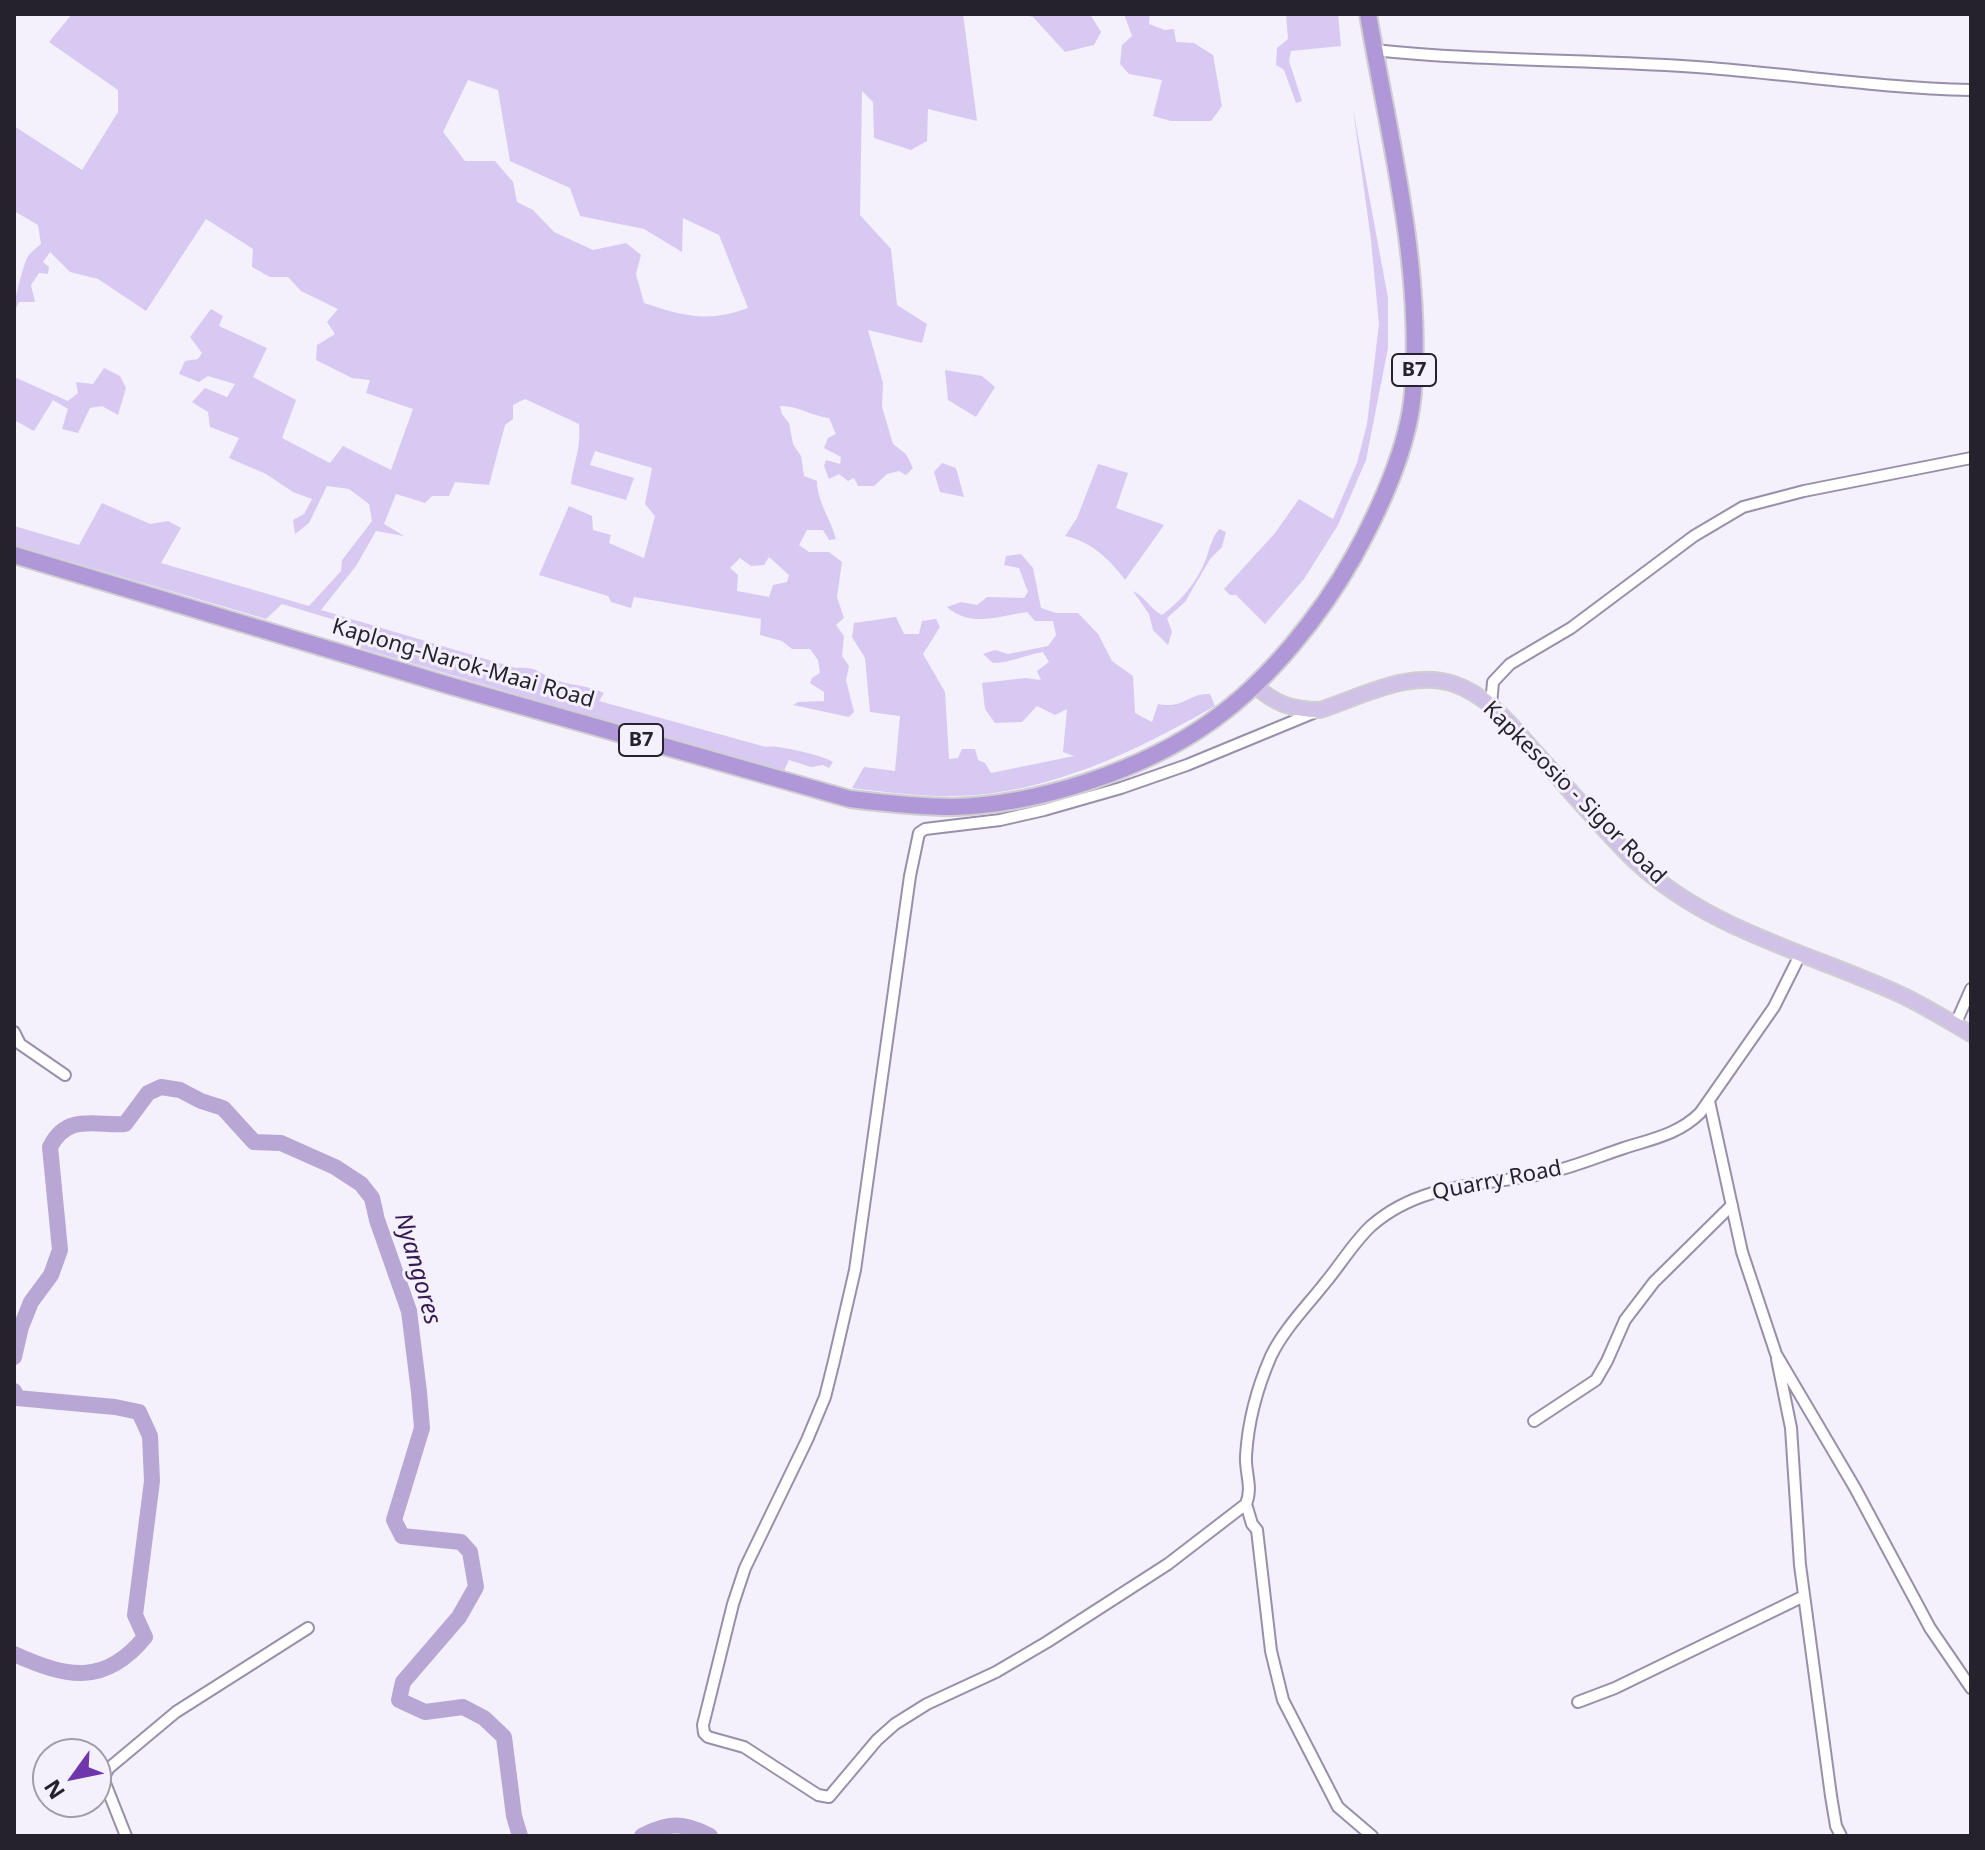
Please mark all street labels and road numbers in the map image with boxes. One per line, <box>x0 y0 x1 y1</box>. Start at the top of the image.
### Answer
road number: B7 <box>1392 354 1436 386</box>
street label: Kaplong-Narok-Maai Road <box>329 614 597 714</box>
street label: Kapkesosio - Sigor Road <box>1477 696 1671 890</box>
road number: B7 <box>619 724 663 756</box>
street label: Quarry Road <box>1430 1156 1564 1206</box>

